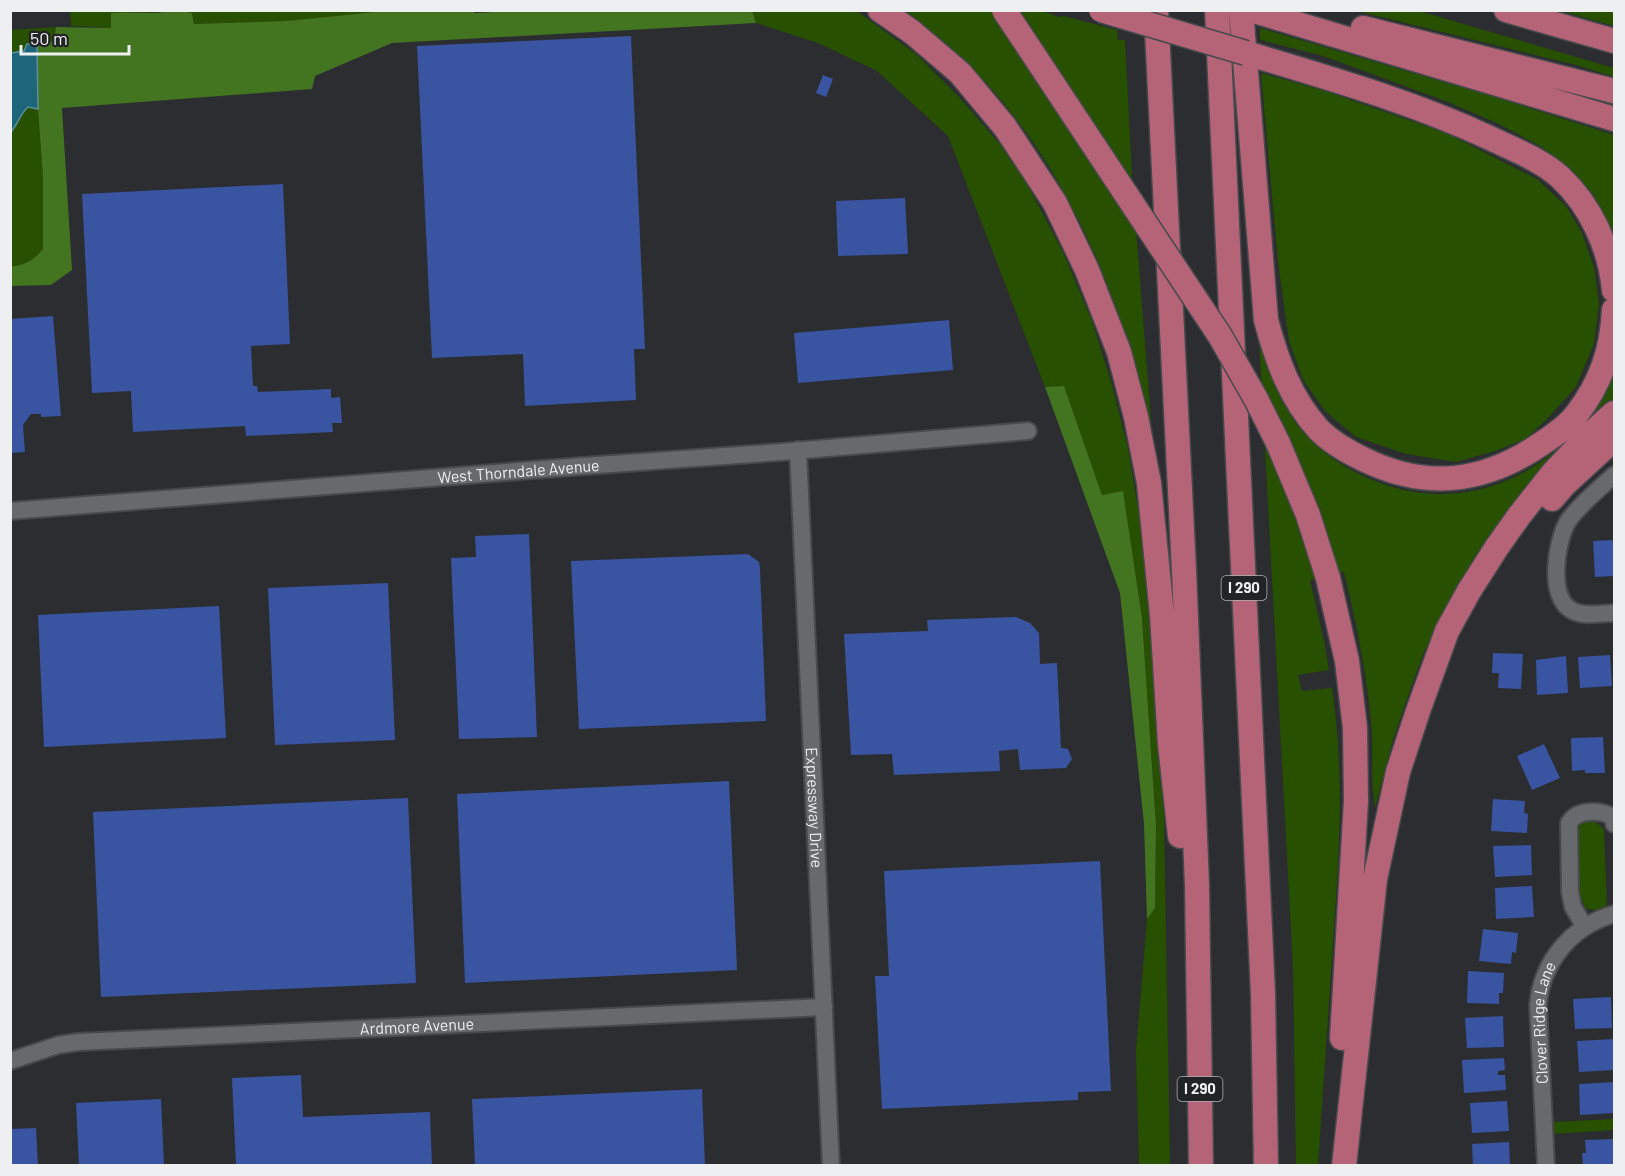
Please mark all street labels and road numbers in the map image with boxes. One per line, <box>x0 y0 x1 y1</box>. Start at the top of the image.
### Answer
street label: West Thorndale Avenue <box>437 455 600 486</box>
road number: I 290 <box>1222 576 1266 600</box>
street label: Expressway Drive <box>803 747 827 868</box>
street label: Clover Ridge Lane <box>1528 958 1559 1085</box>
street label: Ardmore Avenue <box>359 1013 474 1038</box>
road number: I 290 <box>1178 1077 1222 1101</box>

